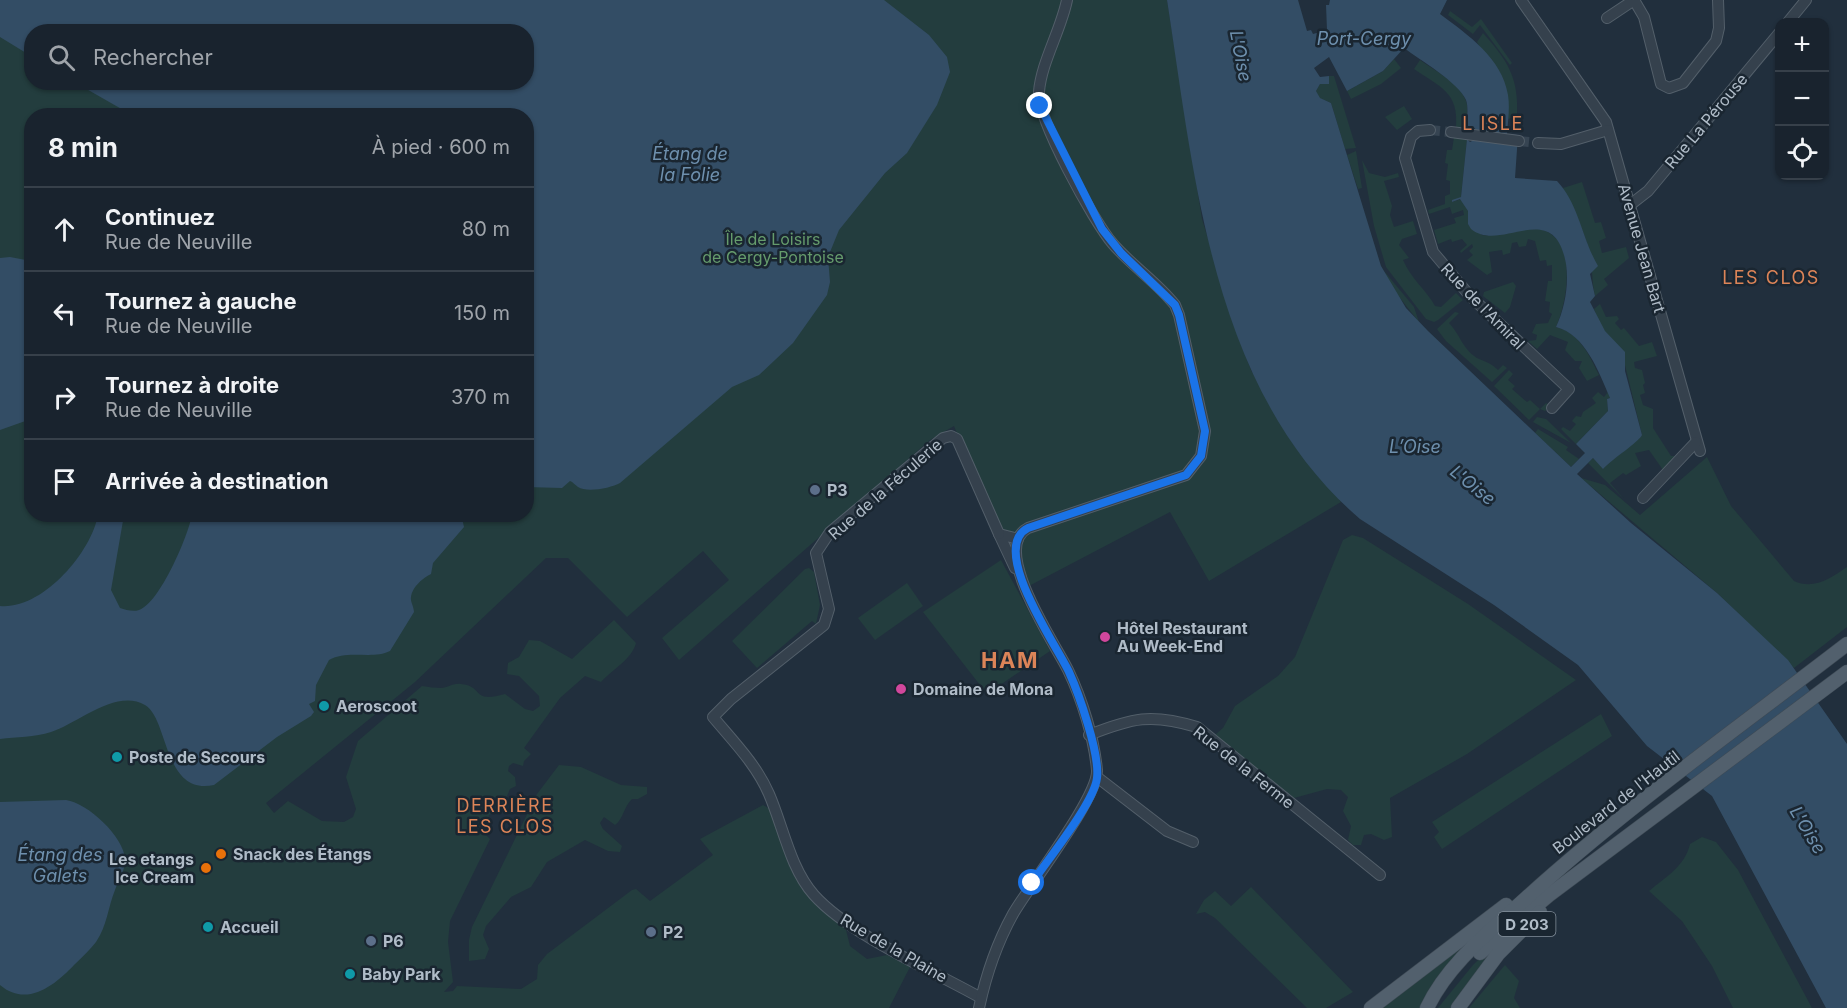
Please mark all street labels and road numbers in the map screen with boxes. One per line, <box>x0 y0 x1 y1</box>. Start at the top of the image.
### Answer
street label: Rue La Pérouse <box>1660 69 1752 173</box>
street label: Avenue Jean Bart <box>1614 181 1670 315</box>
street label: Rue de l'Amiral <box>1437 259 1529 353</box>
street label: Rue de la Féculerie <box>824 434 946 544</box>
street label: Rue de la Ferme <box>1190 721 1298 813</box>
street label: Boulevard de l'Hautil <box>1548 746 1684 858</box>
street label: Rue de la Plaine <box>837 909 951 987</box>
road number: D 203 <box>1498 912 1556 936</box>

